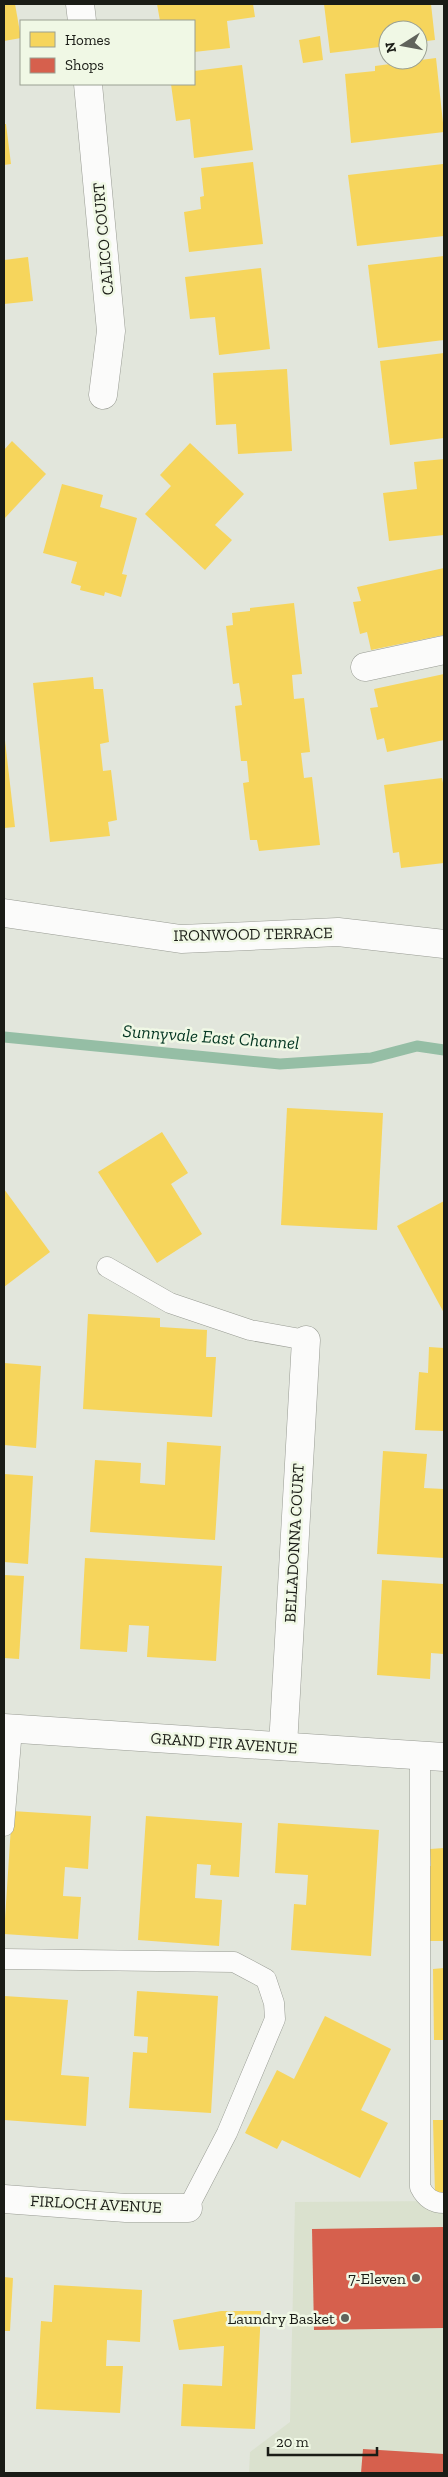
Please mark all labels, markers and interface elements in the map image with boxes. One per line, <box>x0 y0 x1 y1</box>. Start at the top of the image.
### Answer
legend <box>20 20 195 85</box>
north arrow <box>378 20 428 70</box>
text: Homes <box>65 31 110 49</box>
text: N <box>381 40 400 54</box>
text: Shops <box>65 56 104 74</box>
street label: CALICO COURT <box>89 182 117 296</box>
street label: IRONWOOD TERRACE <box>173 923 333 945</box>
water label: Sunnyvale East Channel <box>122 1020 300 1054</box>
street label: BELLADONNA COURT <box>280 1463 308 1623</box>
street label: GRAND FIR AVENUE <box>150 1728 298 1758</box>
street label: FIRLOCH AVENUE <box>30 2191 162 2217</box>
place label: 7-Eleven <box>348 2269 407 2288</box>
marker: 7-Eleven <box>410 2272 422 2284</box>
place label: Laundry Basket <box>228 2309 335 2328</box>
marker: Laundry Basket <box>339 2312 351 2324</box>
scale bar <box>268 2424 377 2456</box>
text: 20 m <box>276 2433 309 2451</box>

